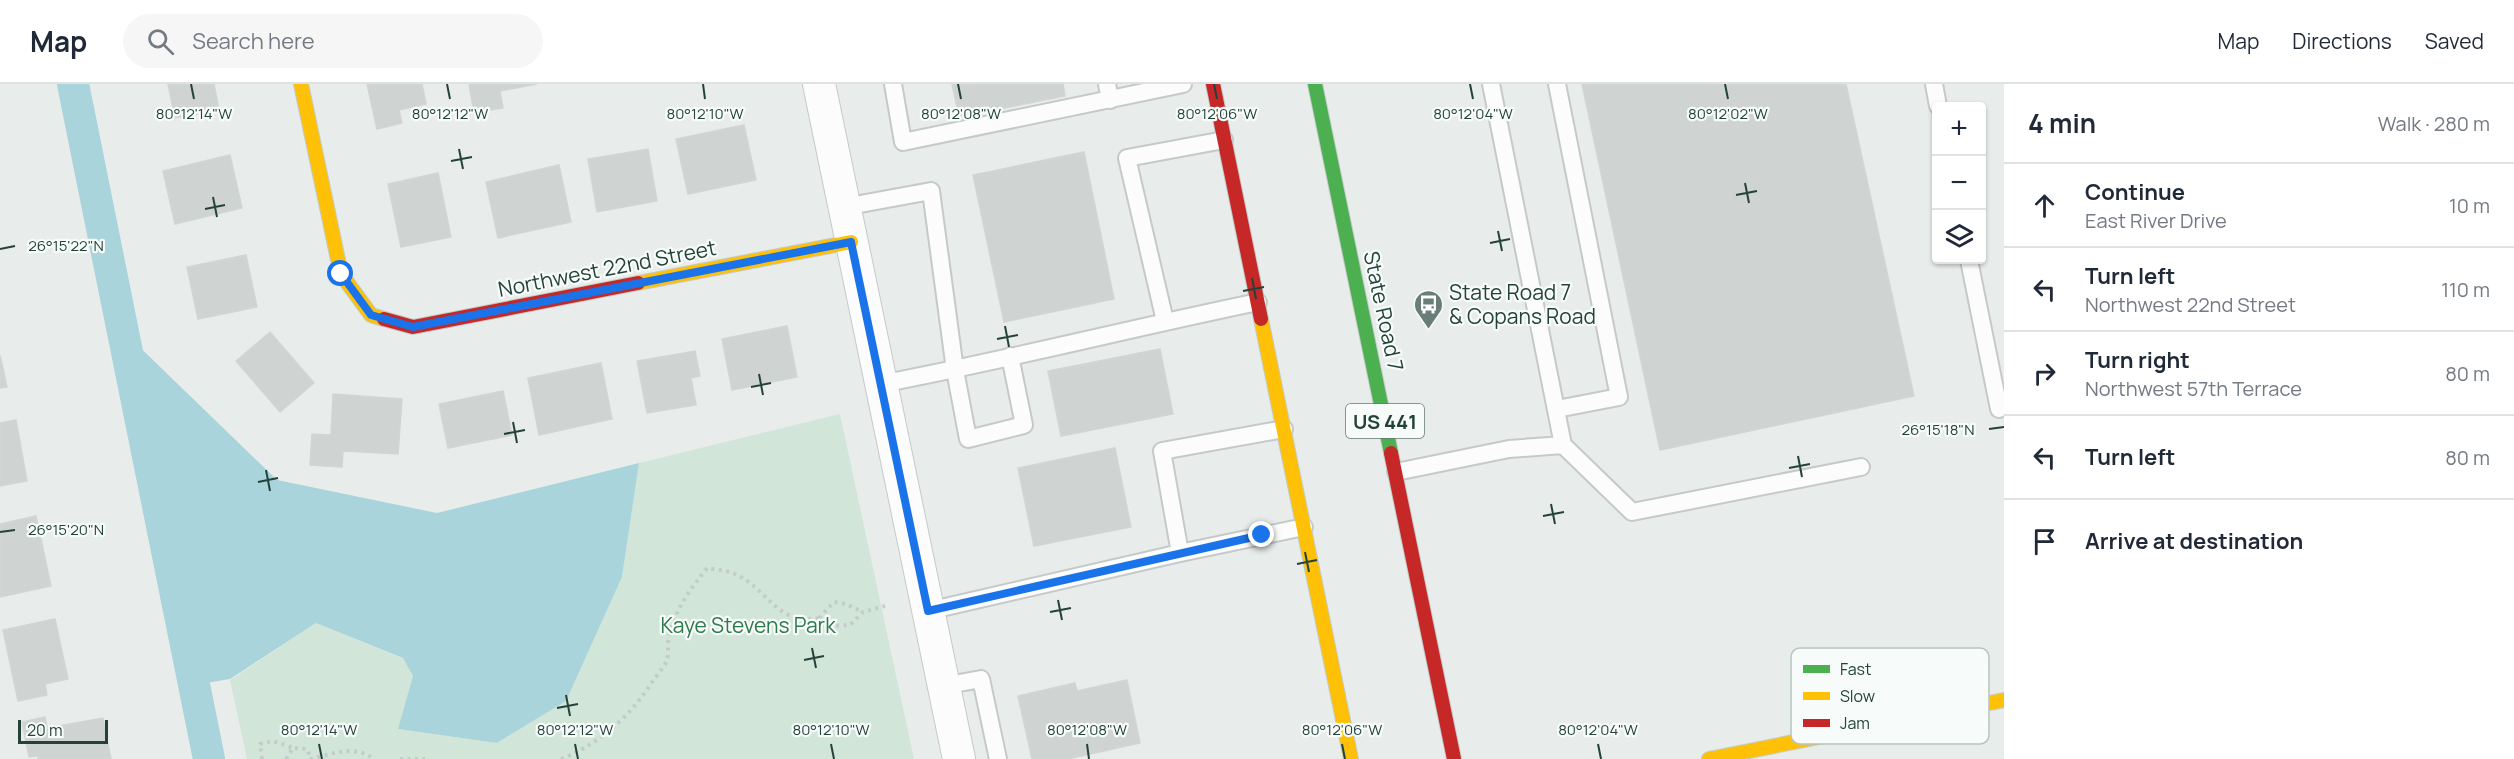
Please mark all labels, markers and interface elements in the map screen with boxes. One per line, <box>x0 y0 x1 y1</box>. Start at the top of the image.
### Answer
search box <box>123 14 543 68</box>
text: Map <box>30 22 87 60</box>
icon: search <box>144 25 177 58</box>
text: Search here <box>192 26 315 56</box>
text: Map <box>2218 27 2259 55</box>
text: Directions <box>2292 27 2392 55</box>
text: Saved <box>2425 27 2484 55</box>
map controls <box>1932 102 1986 264</box>
button: + <box>1932 102 1986 156</box>
text: 80°12'14"W <box>156 103 232 124</box>
text: 80°12'12"W <box>412 103 488 124</box>
text: 80°12'10"W <box>666 103 744 124</box>
text: 80°12'08"W <box>921 103 1001 124</box>
text: 80°12'06"W <box>1177 103 1257 124</box>
text: 80°12'04"W <box>1433 103 1513 124</box>
text: 80°12'02"W <box>1688 103 1768 124</box>
text: 4 min <box>2028 105 2096 141</box>
text: Walk · 280 m <box>2378 110 2490 137</box>
button: − <box>1932 156 1986 210</box>
text: Continue <box>2085 177 2185 207</box>
icon: ahead <box>2028 189 2061 222</box>
text: 10 m <box>2449 192 2490 219</box>
text: East River Drive <box>2085 207 2227 234</box>
button: layers <box>1932 210 1986 264</box>
street label: Northwest 22nd Street <box>496 233 718 303</box>
text: 26°15'22"N <box>28 235 104 256</box>
street label: State Road 7 <box>1358 248 1410 374</box>
route start <box>327 260 353 286</box>
text: Turn left <box>2085 261 2175 291</box>
icon: left <box>2028 273 2061 306</box>
text: 110 m <box>2441 276 2490 303</box>
place label: State Road 7 & Copans Road <box>1449 278 1596 330</box>
bus stop icon: State Road 7 & Copans Road <box>1412 288 1444 330</box>
text: Northwest 22nd Street <box>2085 291 2296 318</box>
text: Turn right <box>2085 345 2190 375</box>
icon: right <box>2028 357 2061 390</box>
text: 80 m <box>2445 360 2490 387</box>
text: Northwest 57th Terrace <box>2085 375 2302 402</box>
road number: US 441 <box>1346 404 1424 438</box>
text: 26°15'18"N <box>1901 419 1975 440</box>
icon: left <box>2028 441 2061 474</box>
text: Turn left <box>2085 442 2175 472</box>
text: 80 m <box>2445 444 2490 471</box>
text: 26°15'20"N <box>28 519 104 540</box>
route end <box>1248 521 1274 547</box>
icon: arrive <box>2028 525 2061 558</box>
text: Arrive at destination <box>2085 526 2303 556</box>
park label: Kaye Stevens Park <box>660 611 836 639</box>
legend <box>1791 648 1989 744</box>
text: Fast <box>1840 658 1871 680</box>
text: Slow <box>1840 685 1875 707</box>
text: Jam <box>1840 712 1870 734</box>
scale bar <box>18 717 108 744</box>
text: 20 m <box>27 719 63 741</box>
text: 80°12'14"W <box>281 719 357 740</box>
text: 80°12'12"W <box>537 719 613 740</box>
text: 80°12'10"W <box>792 719 870 740</box>
text: 80°12'08"W <box>1047 719 1127 740</box>
text: 80°12'06"W <box>1302 719 1382 740</box>
text: 80°12'04"W <box>1558 719 1638 740</box>

